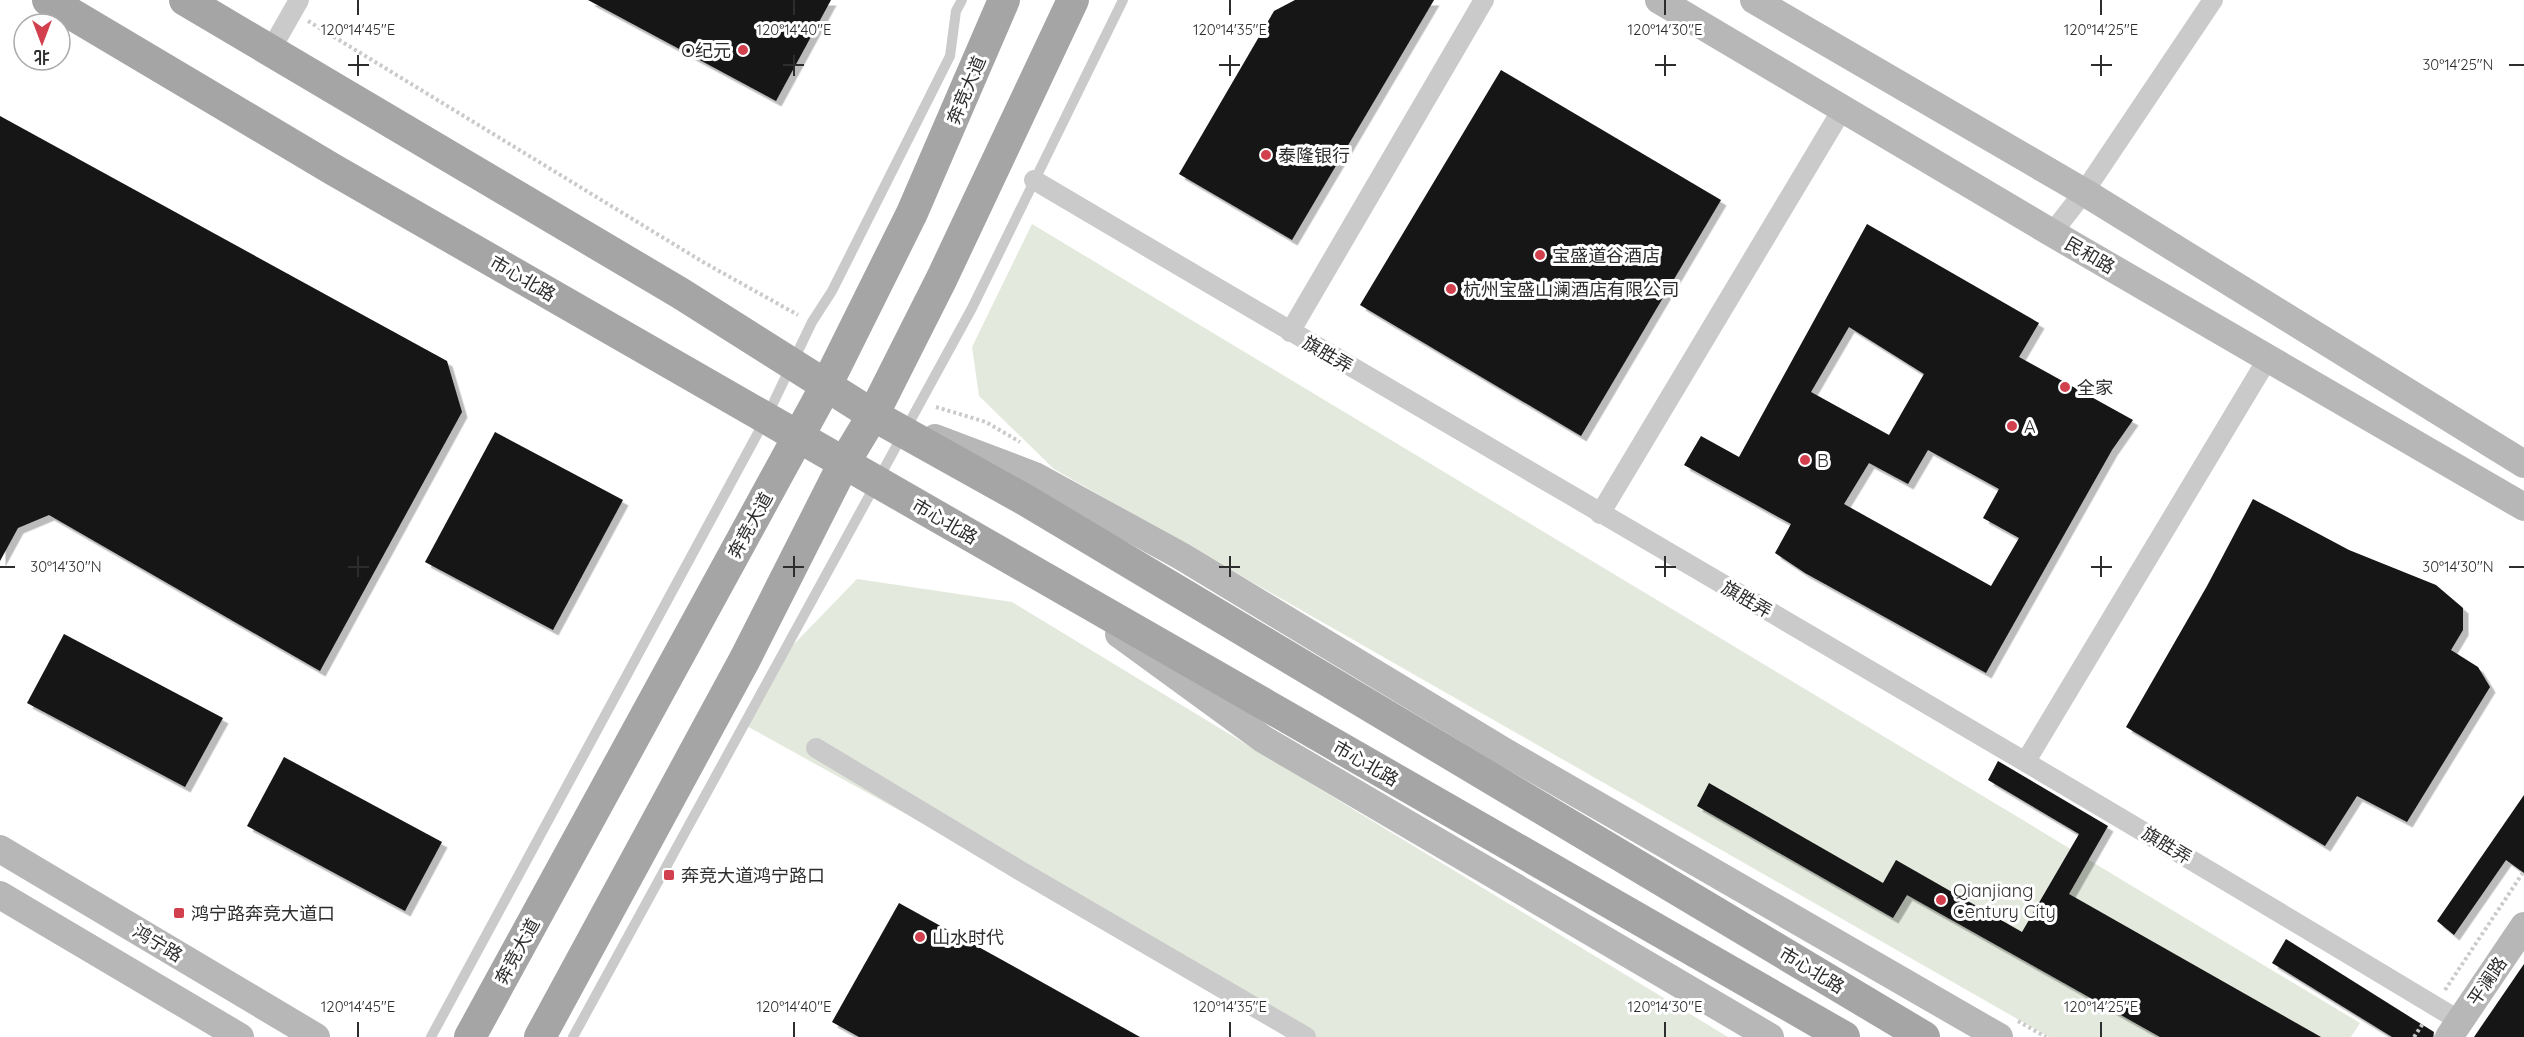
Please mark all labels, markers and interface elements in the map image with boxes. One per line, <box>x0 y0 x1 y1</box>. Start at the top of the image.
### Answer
north arrow <box>12 12 72 72</box>
text: 120°14'45"E <box>321 20 395 39</box>
text: 120°14'40"E <box>757 20 832 39</box>
text: 120°14'35"E <box>1193 20 1267 39</box>
text: 120°14'30"E <box>1628 20 1702 39</box>
text: 120°14'25"E <box>2064 20 2138 39</box>
place label: O纪元 <box>681 39 731 62</box>
marker: O纪元 <box>736 43 750 57</box>
text: 北 <box>34 47 50 67</box>
street label: 奔竞大道 <box>941 52 991 128</box>
text: 30°14'25"N <box>2422 55 2494 74</box>
place label: 泰隆银行 <box>1278 144 1350 167</box>
marker: 泰隆银行 <box>1259 148 1273 162</box>
street label: 民和路 <box>2061 232 2119 278</box>
place label: 宝盛道谷酒店 <box>1552 244 1660 267</box>
marker: 宝盛道谷酒店 <box>1533 248 1547 262</box>
street label: 市心北路 <box>486 250 560 306</box>
place label: 杭州宝盛山澜酒店有限公司 <box>1463 278 1679 301</box>
marker: 杭州宝盛山澜酒店有限公司 <box>1444 282 1458 296</box>
street label: 旗胜弄 <box>1299 331 1357 377</box>
place label: 全家 <box>2077 376 2113 399</box>
marker: 全家 <box>2058 380 2072 394</box>
place label: A <box>2024 415 2036 438</box>
marker: A <box>2005 419 2019 433</box>
place label: B <box>1817 449 1829 472</box>
marker: B <box>1798 453 1812 467</box>
street label: 奔竞大道 <box>722 488 778 562</box>
street label: 市心北路 <box>908 493 982 549</box>
text: 30°14'30"N <box>30 557 102 576</box>
text: 30°14'30"N <box>2422 557 2494 576</box>
street label: 旗胜弄 <box>1718 576 1776 622</box>
street label: 市心北路 <box>1329 735 1403 791</box>
street label: 旗胜弄 <box>2138 821 2196 869</box>
place label: 奔竞大道鸿宁路口 <box>681 864 825 887</box>
marker: 奔竞大道鸿宁路口 <box>662 868 676 882</box>
place label: Qianjiang Century City <box>1953 879 2056 923</box>
marker: Qianjiang Century City <box>1934 893 1948 907</box>
place label: 鸿宁路奔竞大道口 <box>191 902 335 925</box>
marker: 鸿宁路奔竞大道口 <box>172 906 186 920</box>
street label: 奔竞大道 <box>489 914 545 988</box>
street label: 鸿宁路 <box>129 919 187 967</box>
place label: 山水时代 <box>932 926 1004 949</box>
marker: 山水时代 <box>913 930 927 944</box>
street label: 市心北路 <box>1775 942 1849 998</box>
street label: 平澜路 <box>2462 952 2512 1010</box>
text: 120°14'45"E <box>321 997 395 1016</box>
text: 120°14'40"E <box>757 997 832 1016</box>
text: 120°14'35"E <box>1193 997 1267 1016</box>
text: 120°14'30"E <box>1628 997 1702 1016</box>
text: 120°14'25"E <box>2064 997 2138 1016</box>

